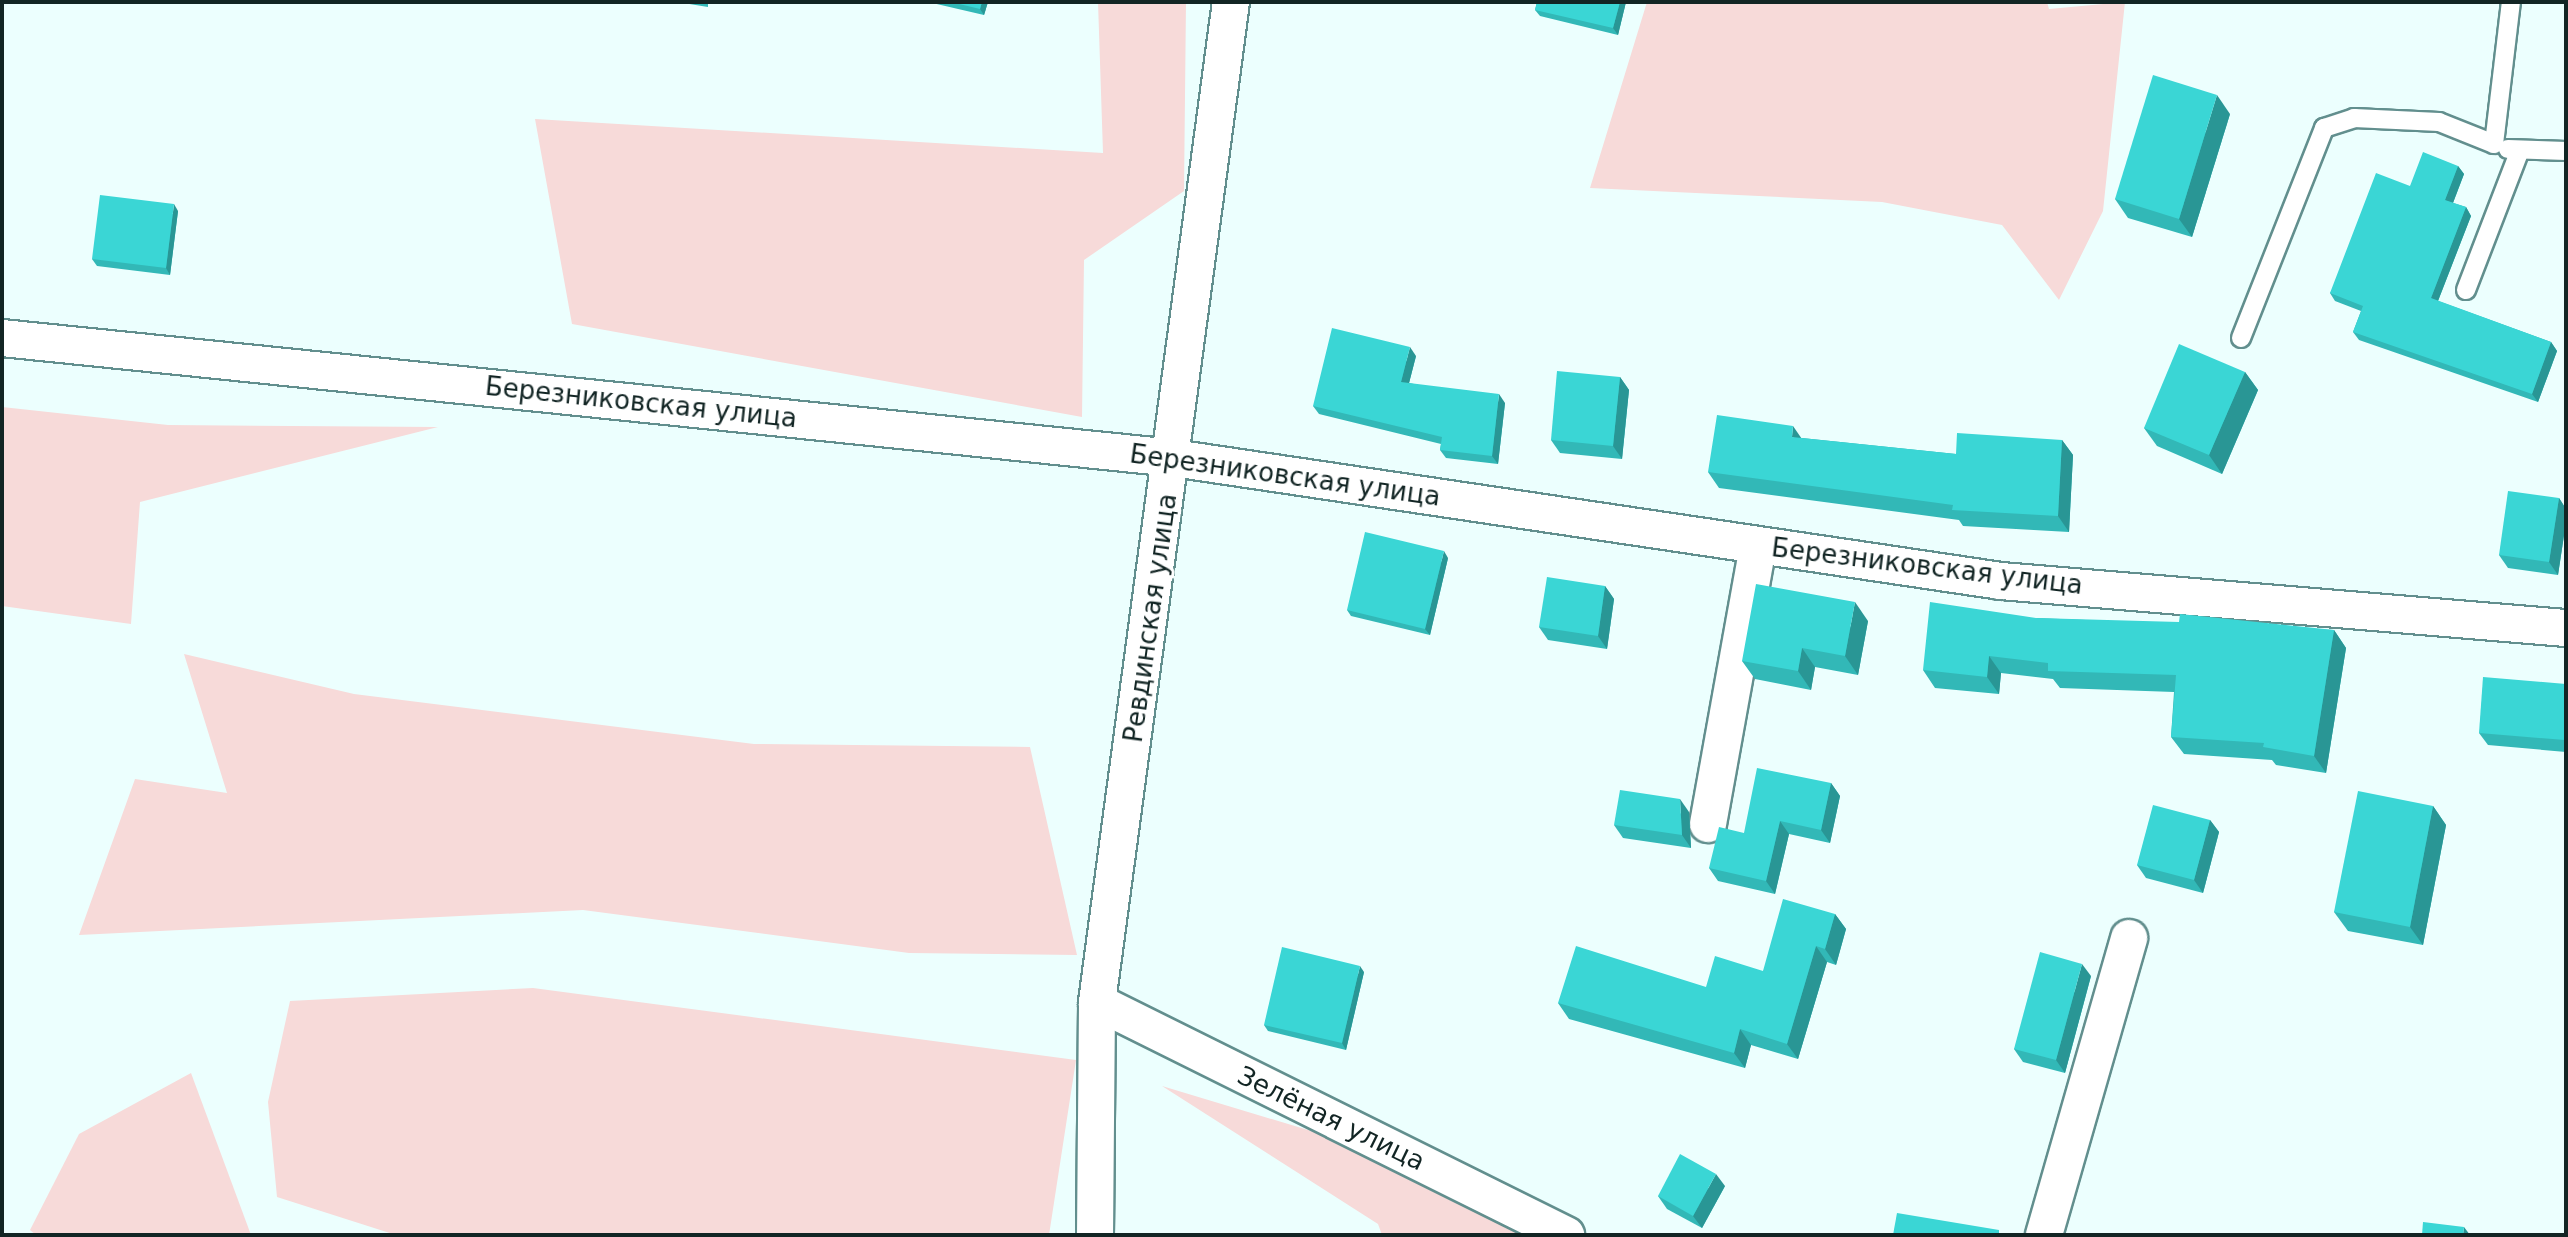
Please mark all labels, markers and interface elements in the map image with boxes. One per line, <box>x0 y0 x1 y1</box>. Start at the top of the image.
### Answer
street label: Березниковская улица <box>484 371 798 435</box>
street label: Березниковская улица <box>1128 439 1442 513</box>
street label: Ревдинская улица <box>1118 491 1184 745</box>
street label: Березниковская улица <box>1770 532 2084 602</box>
street label: Зелёная улица <box>1232 1060 1430 1178</box>

